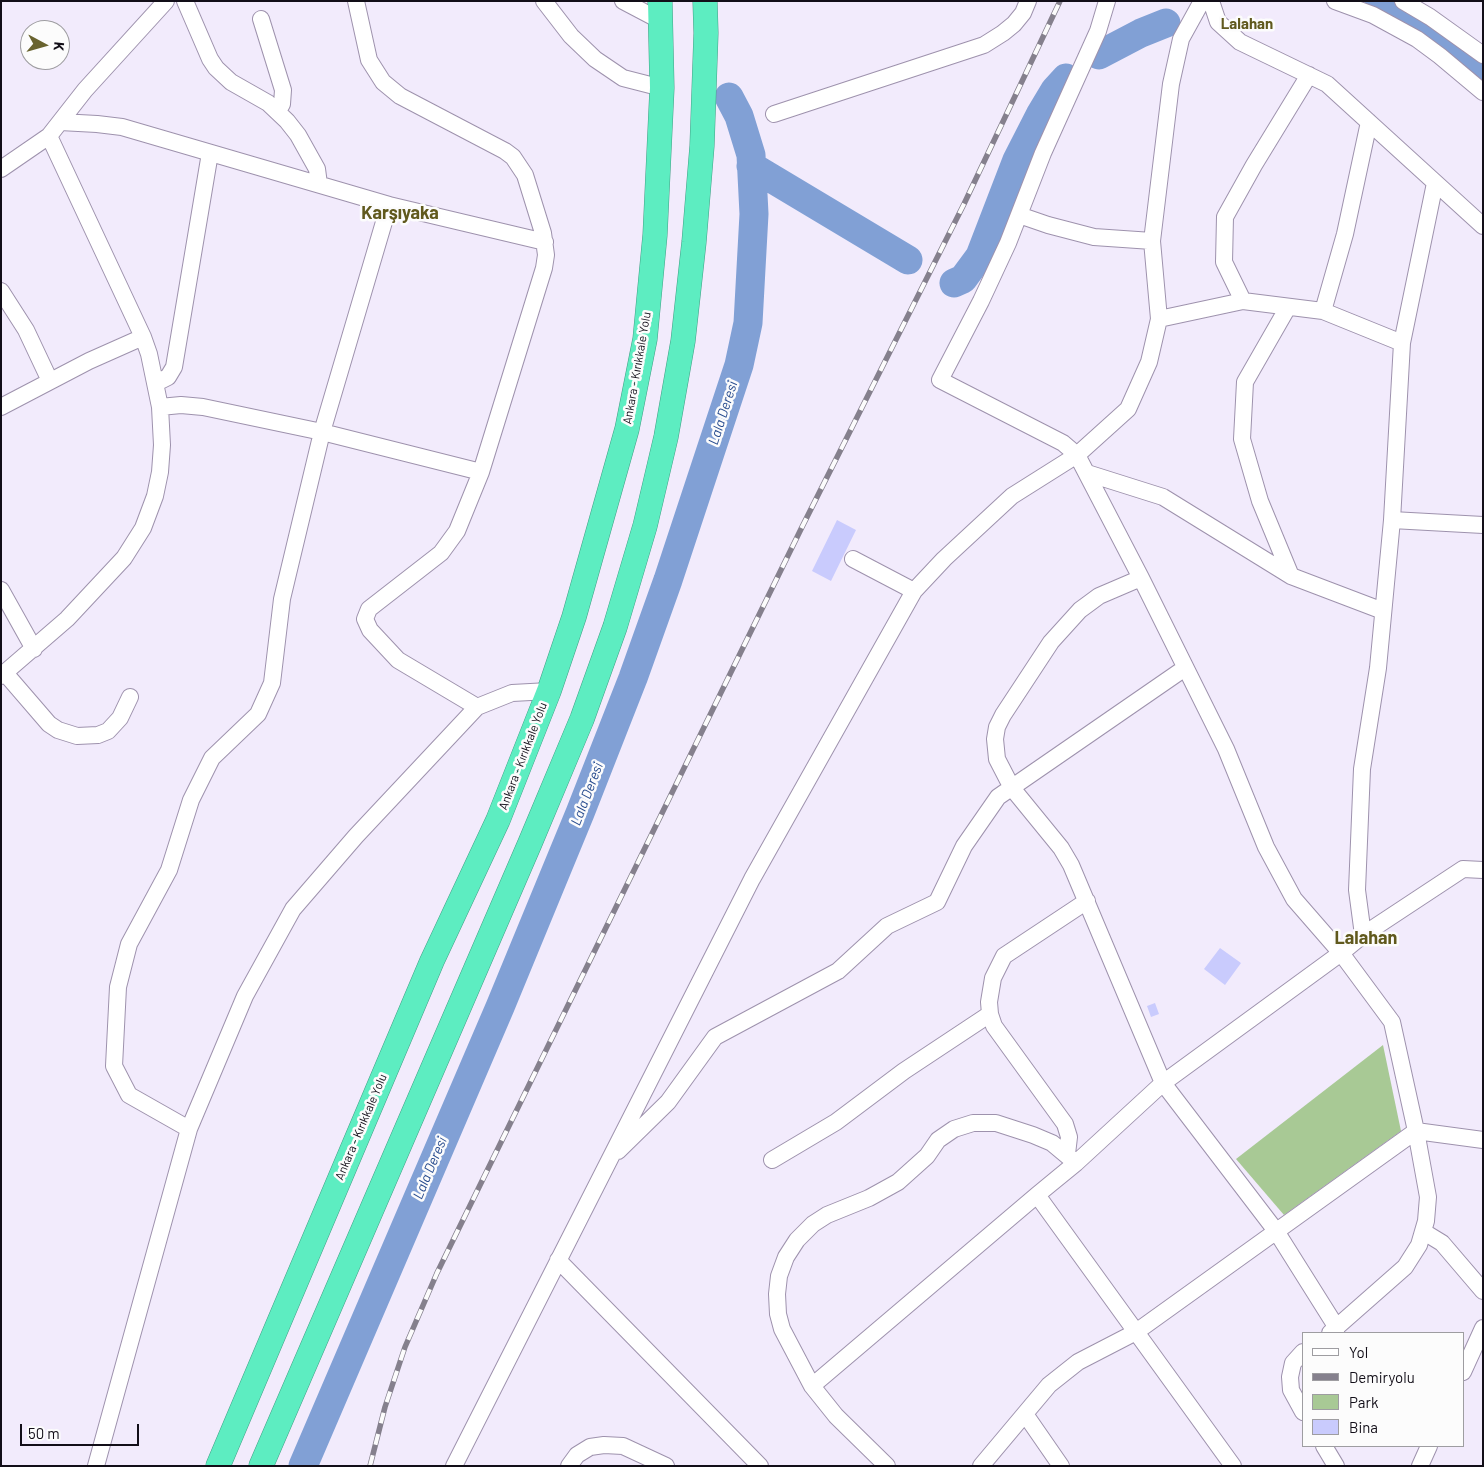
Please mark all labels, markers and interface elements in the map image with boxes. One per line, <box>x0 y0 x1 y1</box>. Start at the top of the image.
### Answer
district label: Lalahan <box>1221 15 1273 33</box>
north arrow <box>20 20 70 70</box>
text: K <box>51 41 68 52</box>
district label: Karşıyaka <box>361 202 439 224</box>
street label: Ankara - Kırıkkale Yolu <box>620 311 654 425</box>
water label: Lala Deresi <box>705 379 741 447</box>
street label: Ankara - Kırıkkale Yolu <box>496 700 550 812</box>
water label: Lala Deresi <box>567 760 607 828</box>
district label: Lalahan <box>1335 927 1397 949</box>
street label: Ankara - Kırıkkale Yolu <box>332 1072 390 1182</box>
water label: Lala Deresi <box>409 1134 451 1202</box>
legend <box>1302 1332 1464 1447</box>
text: Yol <box>1349 1343 1368 1361</box>
text: Demiryolu <box>1349 1368 1415 1386</box>
text: Park <box>1349 1393 1378 1411</box>
scale bar <box>22 1414 141 1446</box>
text: Bina <box>1349 1418 1378 1436</box>
text: 50 m <box>28 1424 60 1442</box>

